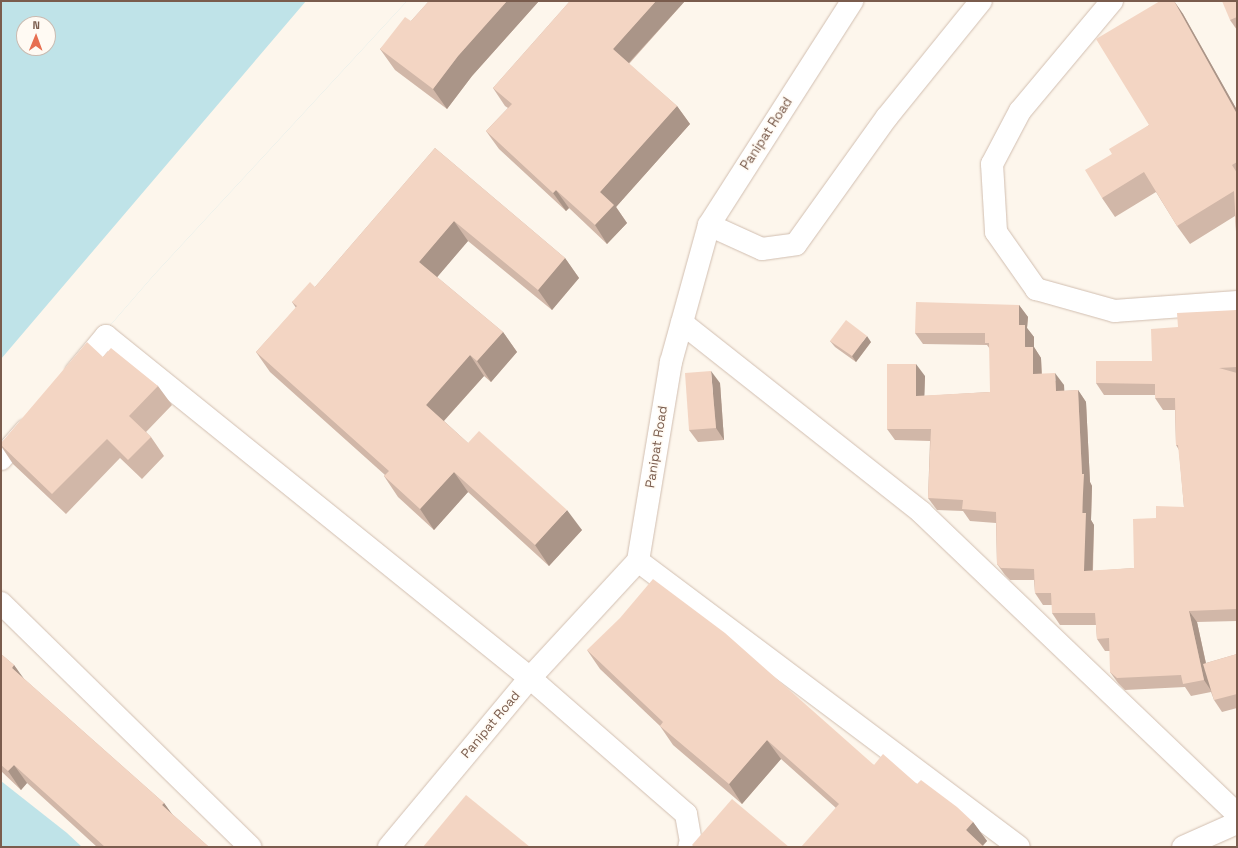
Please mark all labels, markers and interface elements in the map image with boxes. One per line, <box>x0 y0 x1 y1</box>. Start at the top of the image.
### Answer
north arrow <box>16 16 56 56</box>
text: N <box>32 18 40 32</box>
street label: Panipat Road <box>738 95 796 173</box>
street label: Panipat Road <box>643 405 671 489</box>
street label: Panipat Road <box>458 688 524 762</box>

